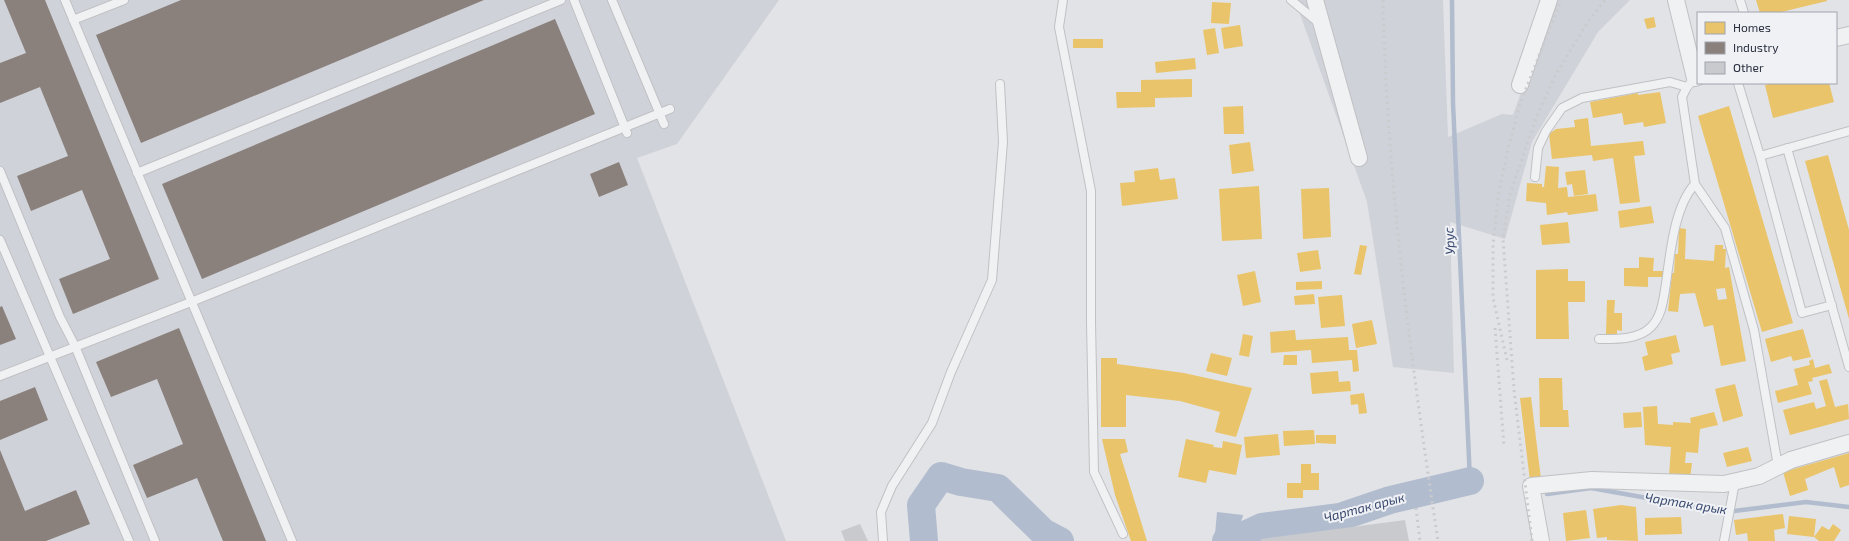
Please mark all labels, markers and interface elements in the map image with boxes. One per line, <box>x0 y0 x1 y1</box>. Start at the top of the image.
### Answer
legend <box>1697 12 1837 84</box>
text: Homes <box>1733 20 1771 34</box>
text: Industry <box>1733 40 1779 54</box>
text: Other <box>1733 60 1764 74</box>
water label: Урус <box>1440 226 1458 255</box>
water label: Чартак арык <box>1322 489 1406 525</box>
water label: Чартак арык <box>1644 489 1728 517</box>

